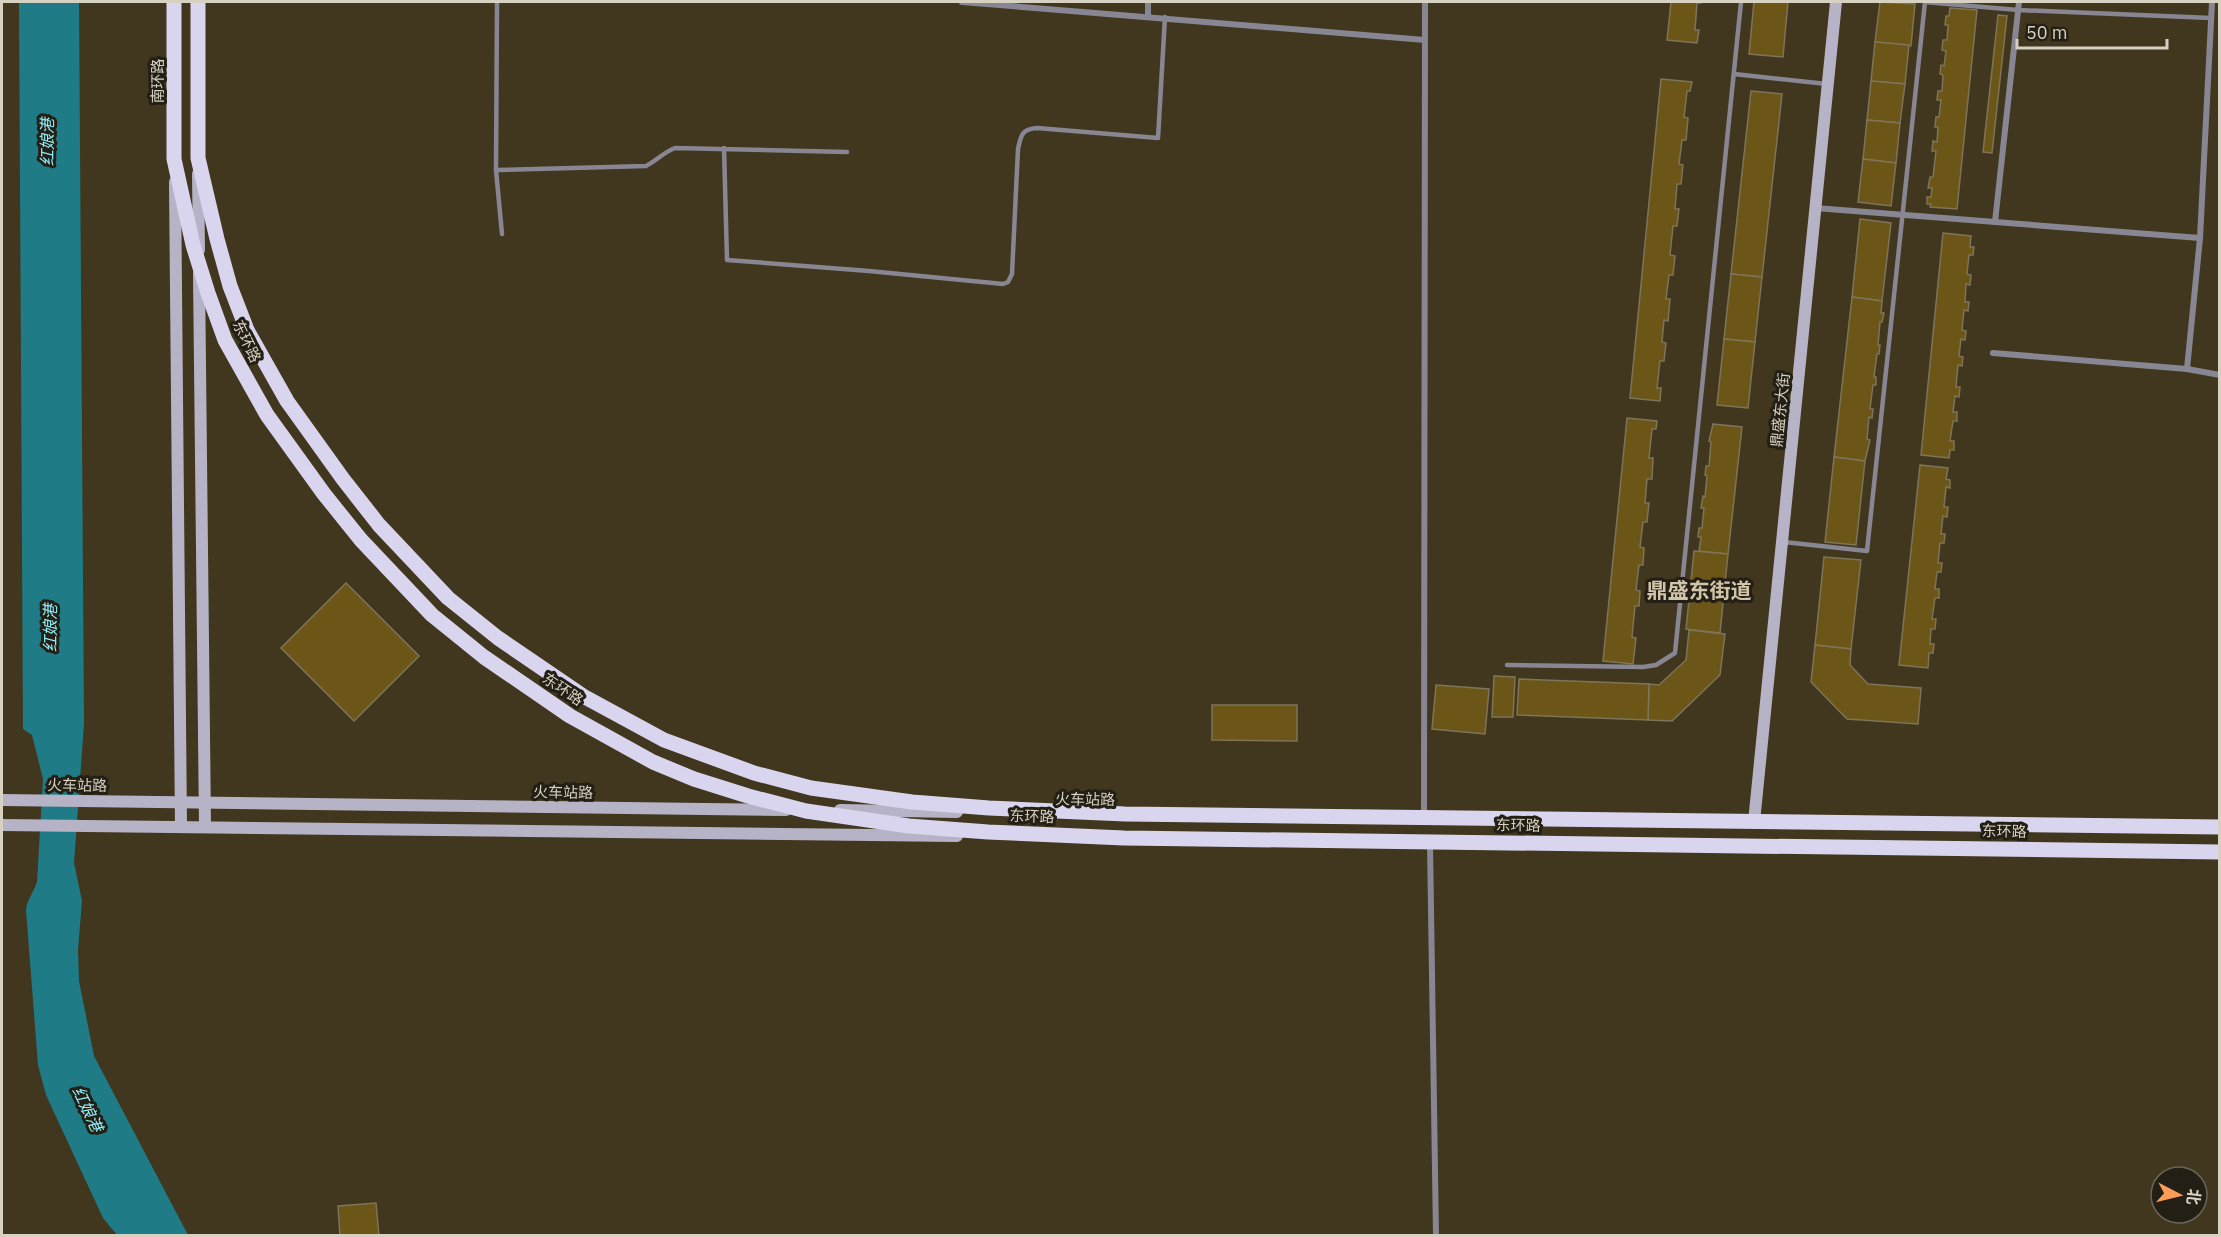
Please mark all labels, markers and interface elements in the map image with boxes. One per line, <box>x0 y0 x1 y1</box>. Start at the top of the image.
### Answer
scale bar <box>2017 12 2167 50</box>
text: 50 m <box>2026 21 2068 44</box>
street label: 南环路 <box>148 58 167 104</box>
water label: 红娘港 <box>37 116 57 166</box>
street label: 东环路 <box>229 317 265 365</box>
street label: 鼎盛东大街 <box>1767 372 1793 448</box>
district label: 鼎盛东街道 <box>1647 576 1752 604</box>
water label: 红娘港 <box>40 602 60 652</box>
street label: 东环路 <box>539 669 587 709</box>
street label: 火车站路 <box>47 775 107 795</box>
street label: 火车站路 <box>533 782 593 802</box>
street label: 火车站路 <box>1055 789 1115 809</box>
street label: 东环路 <box>1009 806 1055 826</box>
street label: 东环路 <box>1495 815 1541 835</box>
street label: 东环路 <box>1981 821 2027 841</box>
water label: 红娘港 <box>68 1083 108 1137</box>
north arrow <box>2149 1165 2209 1225</box>
text: 北 <box>2183 1188 2205 1206</box>

